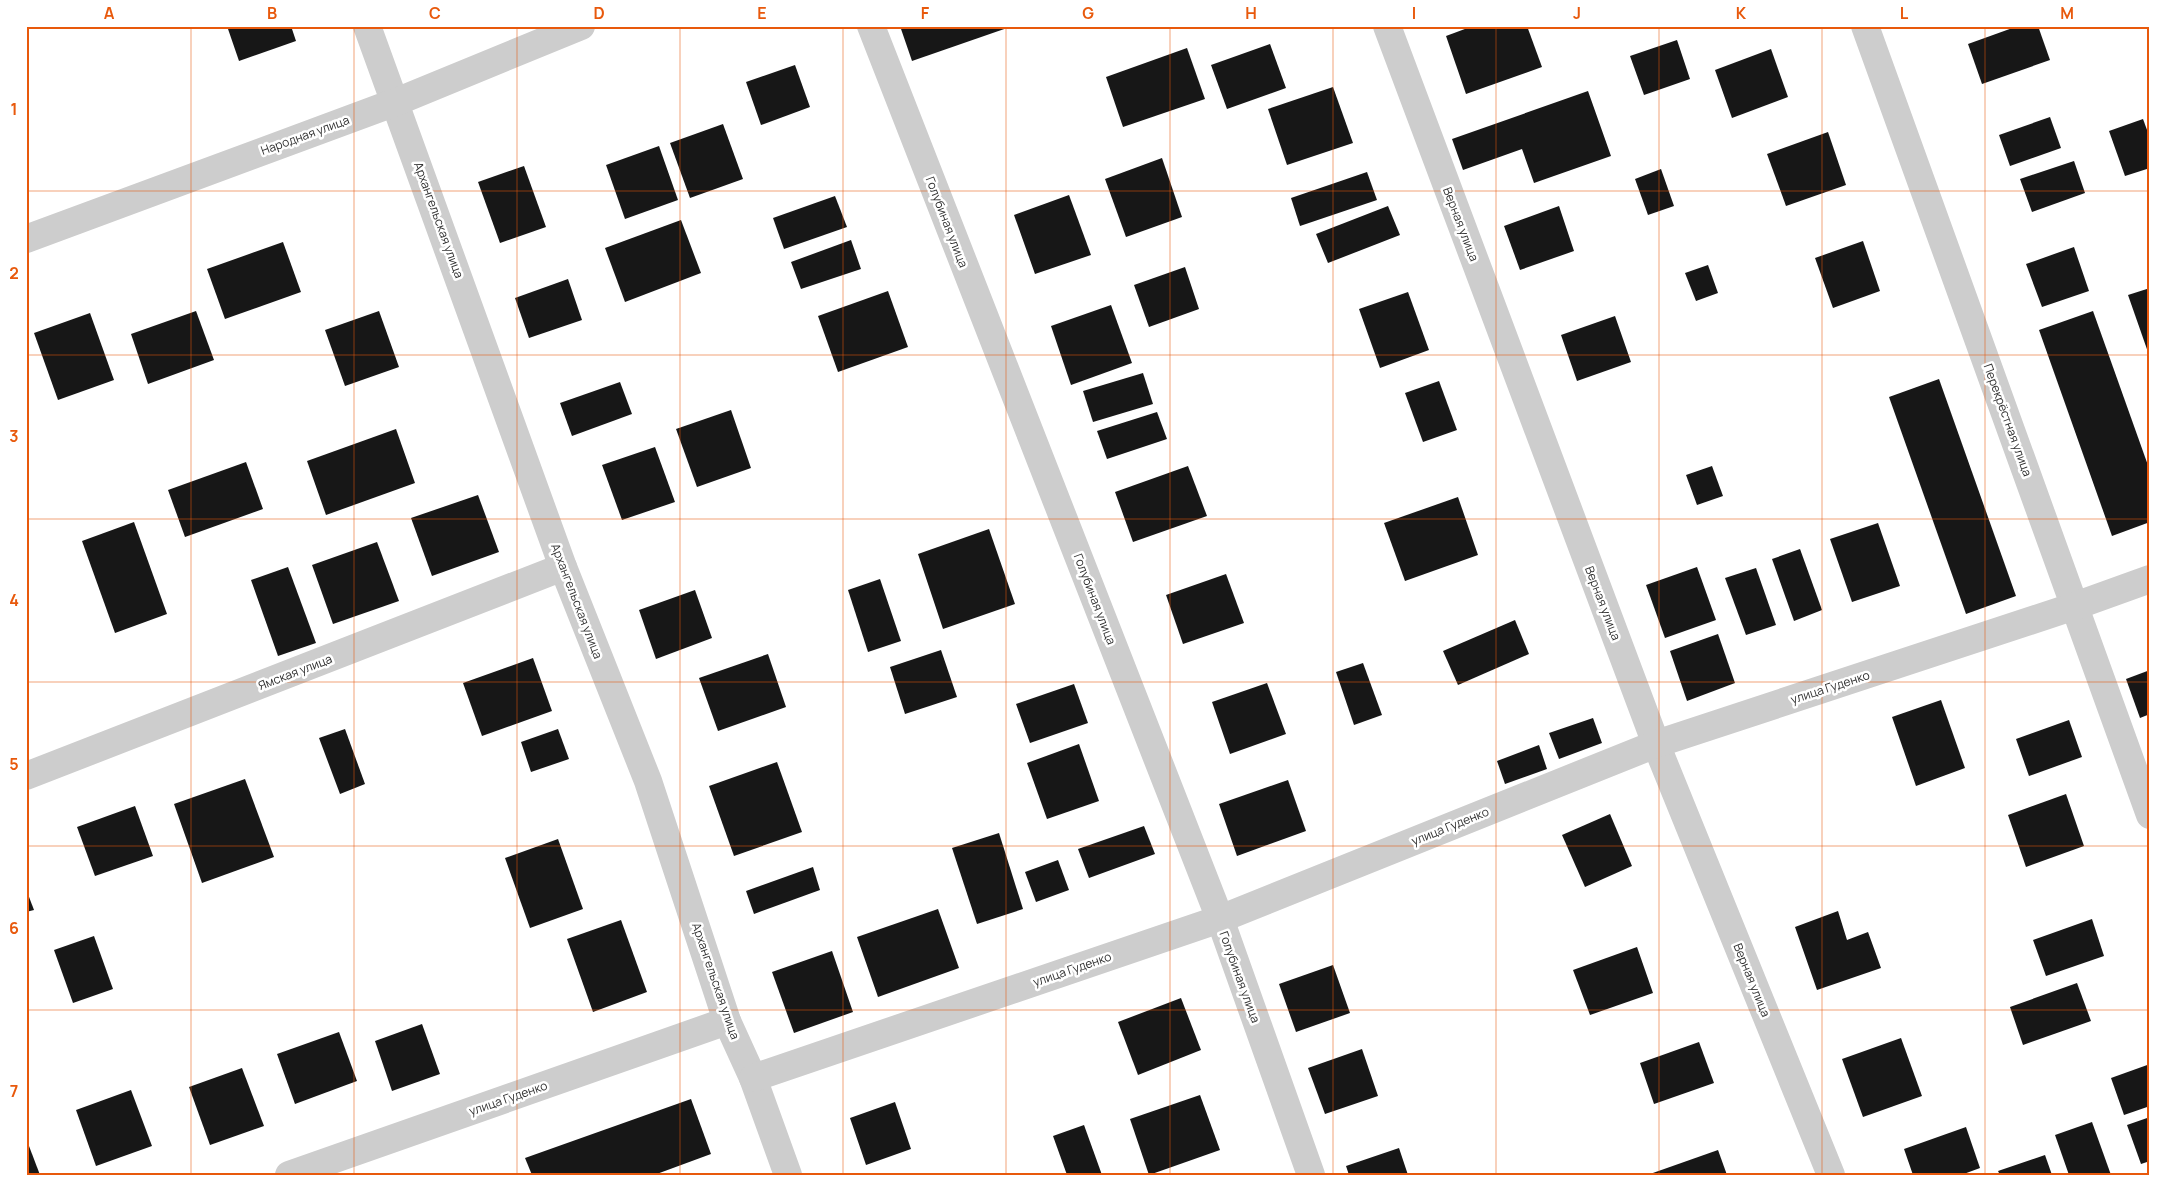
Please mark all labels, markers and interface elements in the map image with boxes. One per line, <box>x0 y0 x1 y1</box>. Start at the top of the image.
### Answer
text: A <box>104 2 115 24</box>
text: B <box>267 2 277 24</box>
text: C <box>429 2 441 24</box>
text: D <box>593 2 605 24</box>
text: E <box>757 2 767 24</box>
text: F <box>921 2 930 24</box>
text: G <box>1082 2 1094 24</box>
text: H <box>1245 2 1257 24</box>
text: I <box>1412 2 1416 24</box>
text: J <box>1573 2 1581 24</box>
text: K <box>1736 2 1747 24</box>
text: L <box>1900 2 1909 24</box>
text: M <box>2060 2 2074 24</box>
text: 1 <box>10 98 18 120</box>
street label: Народная улица <box>258 111 352 159</box>
street label: Архангельская улица <box>410 160 468 280</box>
street label: Голубиная улица <box>922 174 972 270</box>
street label: Верная улица <box>1439 184 1483 264</box>
text: 2 <box>9 262 19 284</box>
street label: Перекрёстная улица <box>1980 361 2036 479</box>
text: 3 <box>9 425 19 447</box>
street label: Архангельская улица <box>547 541 607 661</box>
street label: Голубиная улица <box>1070 551 1120 647</box>
street label: Верная улица <box>1581 563 1625 643</box>
text: 4 <box>9 589 19 611</box>
street label: Ямская улица <box>256 650 334 694</box>
street label: улица Гуденко <box>1788 666 1872 708</box>
text: 5 <box>9 753 19 775</box>
street label: улица Гуденко <box>1409 803 1491 849</box>
text: 6 <box>9 917 19 939</box>
street label: Архангельская улица <box>688 920 744 1042</box>
street label: Голубиная улица <box>1216 929 1264 1025</box>
street label: Верная улица <box>1729 941 1775 1019</box>
street label: улица Гуденко <box>1030 948 1114 990</box>
street label: улица Гуденко <box>466 1077 550 1119</box>
text: 7 <box>10 1080 18 1102</box>

